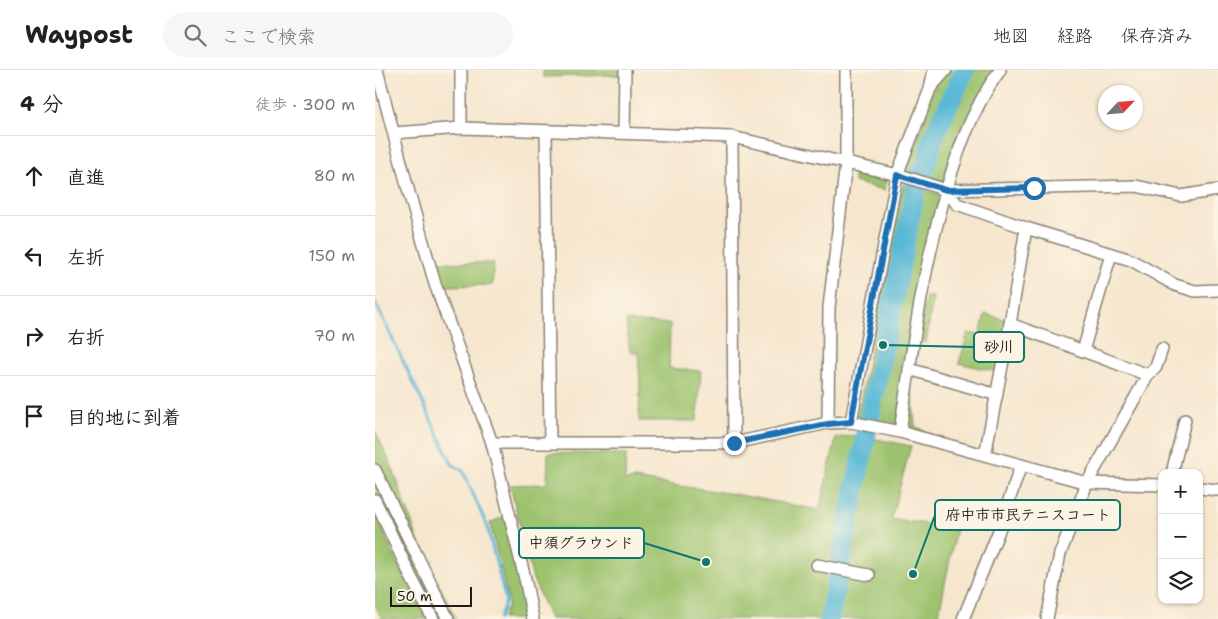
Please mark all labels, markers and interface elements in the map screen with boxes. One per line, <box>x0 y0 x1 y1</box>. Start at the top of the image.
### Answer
search box <box>163 12 513 57</box>
text: Waypost <box>25 19 133 51</box>
icon: search <box>181 21 209 49</box>
text: ここで検索 <box>221 24 316 49</box>
text: 地図 <box>993 24 1029 48</box>
text: 経路 <box>1057 24 1093 48</box>
text: 保存済み <box>1121 24 1193 48</box>
north arrow <box>1098 85 1143 130</box>
text: 4 分 <box>20 90 63 118</box>
text: 徒歩 · 300 m <box>255 94 355 115</box>
icon: ahead <box>20 162 48 190</box>
text: 直進 <box>67 165 105 190</box>
text: 80 m <box>314 165 355 186</box>
route start <box>1023 177 1046 200</box>
icon: left <box>20 242 48 270</box>
text: 左折 <box>67 245 105 270</box>
text: 150 m <box>308 245 355 266</box>
icon: right <box>20 322 48 350</box>
text: 右折 <box>67 325 105 350</box>
text: 70 m <box>314 325 355 346</box>
callout: 砂川 <box>974 332 1024 362</box>
text: 砂川 <box>984 337 1014 357</box>
icon: arrive <box>20 402 48 430</box>
text: 目的地に到着 <box>67 405 181 430</box>
route end <box>723 432 746 455</box>
map controls <box>1158 469 1203 604</box>
button: + <box>1158 469 1203 514</box>
callout: 府中市市民テニスコート <box>935 500 1120 530</box>
text: 府中市市民テニスコート <box>945 505 1111 525</box>
button: − <box>1158 514 1203 559</box>
callout: 中須グラウンド <box>519 528 644 558</box>
text: 中須グラウンド <box>528 533 634 553</box>
button: layers <box>1158 559 1203 604</box>
scale bar <box>390 584 473 607</box>
text: 50 m <box>397 587 432 605</box>

